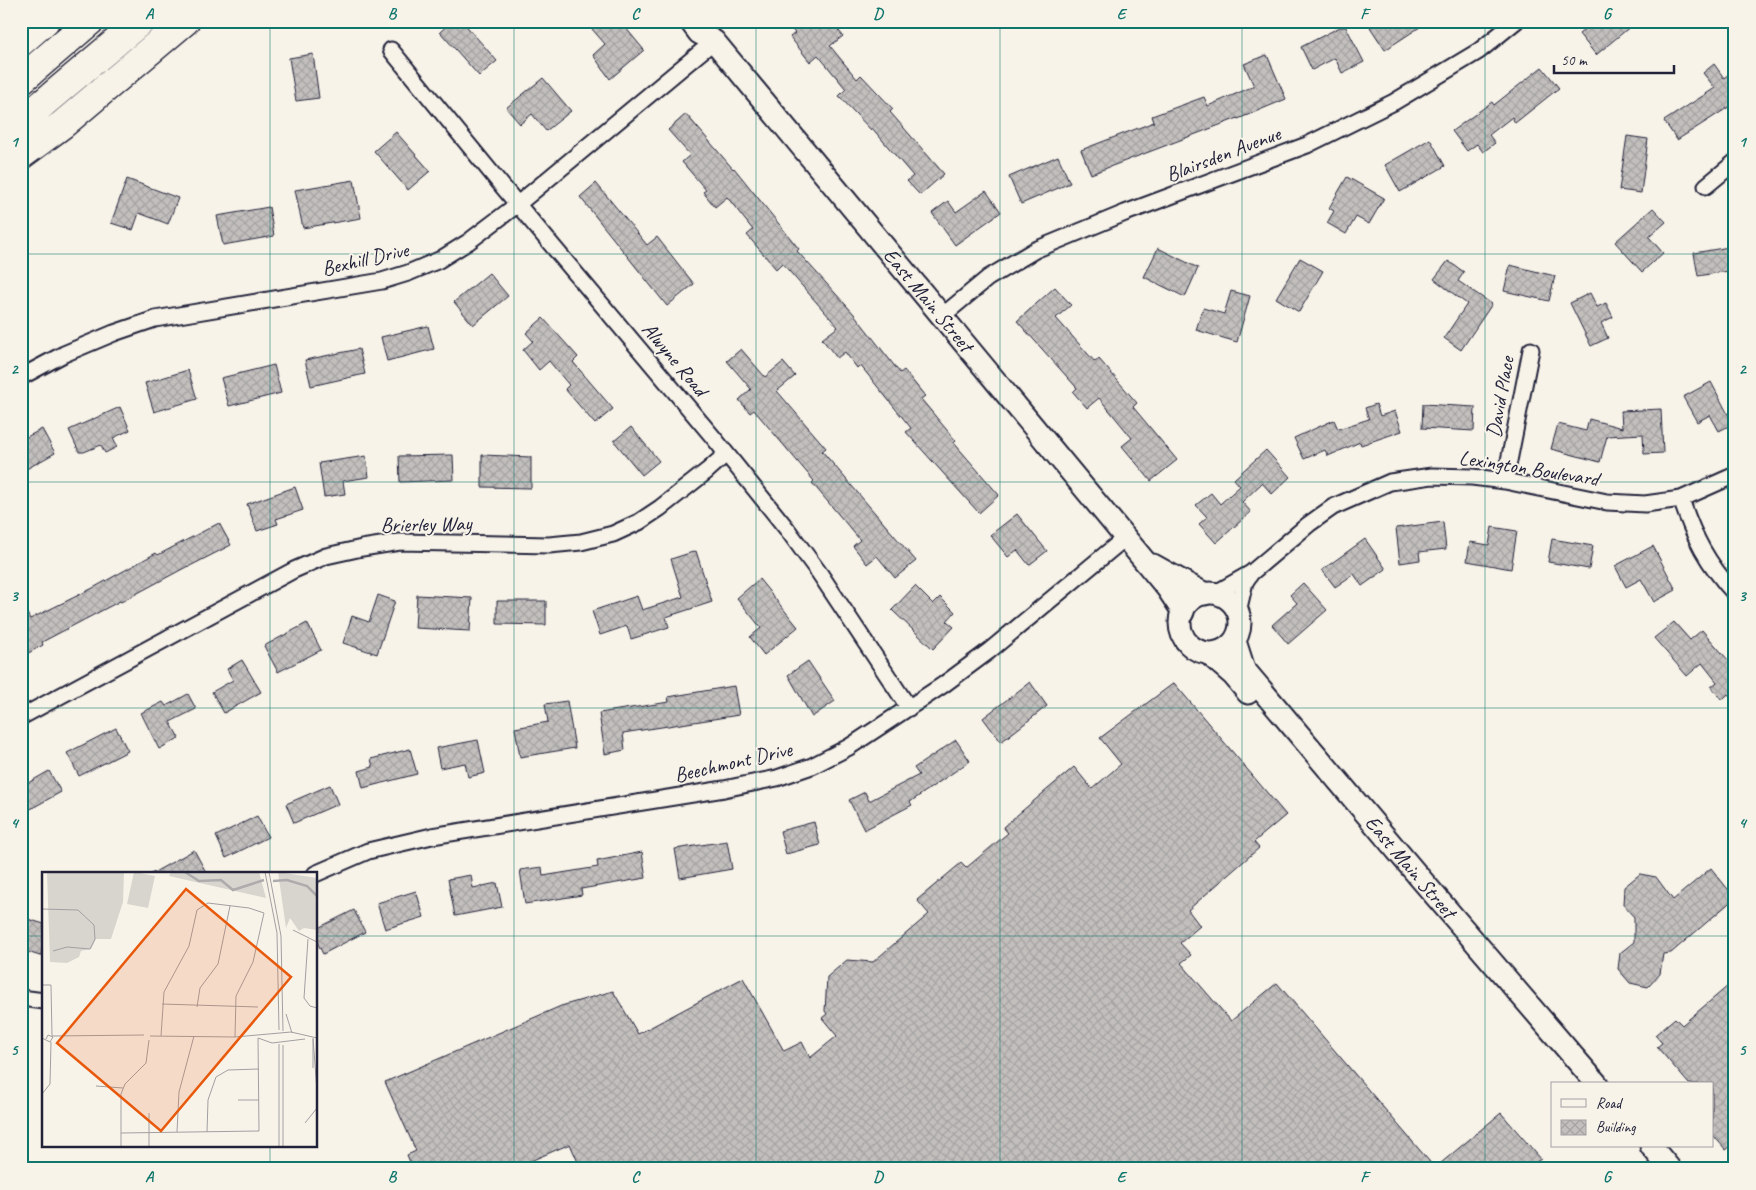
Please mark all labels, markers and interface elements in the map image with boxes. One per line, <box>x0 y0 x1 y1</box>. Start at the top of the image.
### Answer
text: A <box>145 4 155 24</box>
text: B <box>388 4 398 24</box>
text: C <box>631 4 641 24</box>
text: D <box>873 4 884 24</box>
text: E <box>1117 4 1128 24</box>
text: F <box>1360 4 1371 24</box>
text: G <box>1603 4 1613 24</box>
scale bar <box>1554 42 1674 74</box>
text: 50 m <box>1561 51 1588 70</box>
street label: Blairsden Avenue <box>1162 120 1285 188</box>
text: 1 <box>10 132 19 152</box>
text: 1 <box>1738 132 1747 152</box>
street label: Bexhill Drive <box>319 236 413 282</box>
street label: East Main Street <box>878 243 981 359</box>
street label: Alwyne Road <box>636 317 716 404</box>
street label: David Place <box>1480 352 1520 439</box>
text: 2 <box>10 359 19 379</box>
text: 2 <box>1738 359 1747 379</box>
street label: Lexington Boulevard <box>1457 444 1603 492</box>
street label: Brierley Way <box>380 510 474 538</box>
text: 3 <box>10 586 19 606</box>
text: 3 <box>1738 586 1747 606</box>
street label: Beechmont Drive <box>672 736 795 788</box>
street label: East Main Street <box>1360 810 1464 926</box>
text: 4 <box>10 813 19 833</box>
text: 4 <box>1738 813 1747 833</box>
inset map <box>42 872 318 1148</box>
text: 5 <box>11 1040 20 1060</box>
text: 5 <box>1739 1040 1748 1060</box>
legend <box>1551 1082 1714 1148</box>
text: Road <box>1596 1094 1623 1113</box>
text: Building <box>1596 1118 1636 1137</box>
text: A <box>145 1167 155 1187</box>
text: B <box>388 1167 398 1187</box>
text: C <box>631 1167 641 1187</box>
text: D <box>873 1167 884 1187</box>
text: E <box>1117 1167 1128 1187</box>
text: F <box>1360 1167 1371 1187</box>
text: G <box>1603 1167 1613 1187</box>

